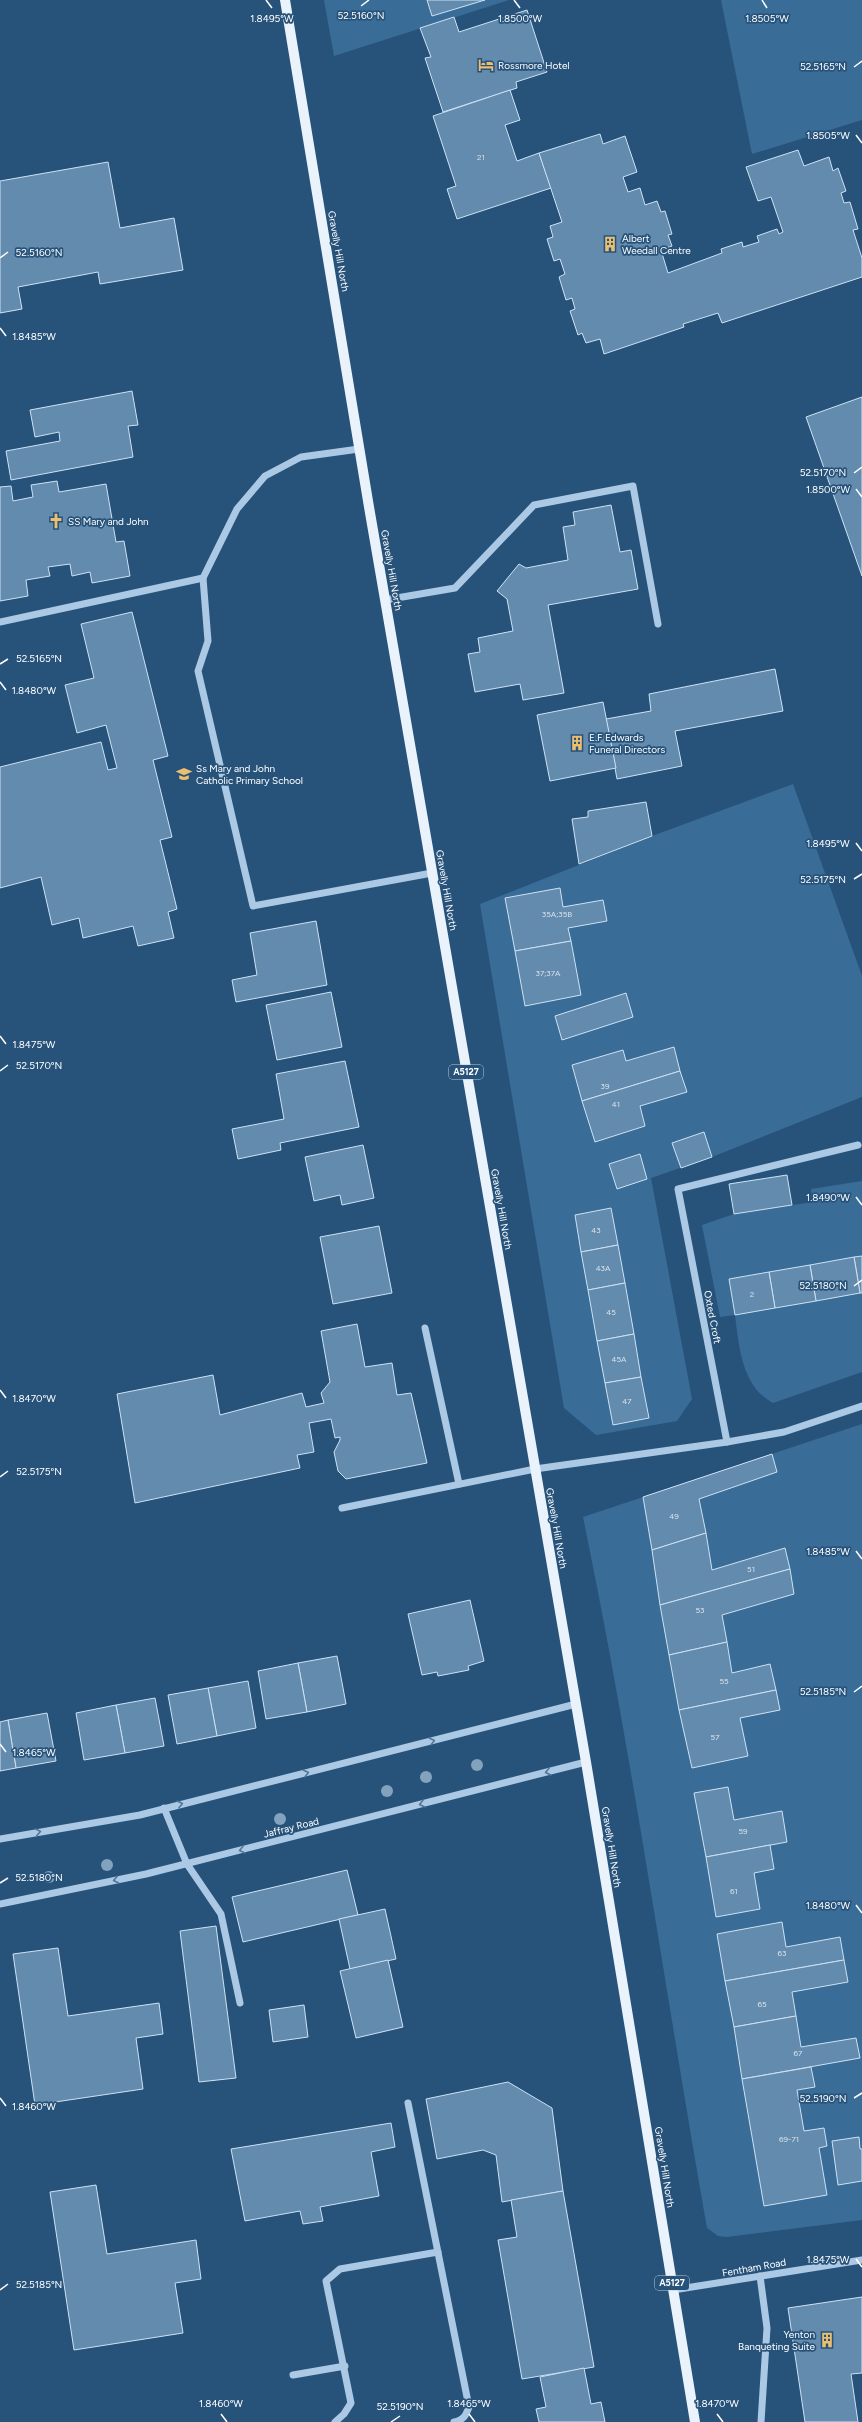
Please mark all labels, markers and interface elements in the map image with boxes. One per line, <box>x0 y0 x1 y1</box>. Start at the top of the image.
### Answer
text: 52.5160°N <box>338 9 384 22</box>
text: 1.8495°W <box>250 12 294 25</box>
text: 1.8500°W <box>498 12 543 25</box>
text: 1.8505°W <box>745 12 789 25</box>
hotel icon: Rossmore Hotel <box>477 56 495 74</box>
place label: Rossmore Hotel <box>498 59 570 72</box>
text: 52.5165°N <box>800 60 846 73</box>
text: 1.8505°W <box>806 129 850 142</box>
house number: 21 <box>477 152 485 162</box>
street label: Gravelly Hill North <box>325 210 352 293</box>
place label: Albert Weedall Centre <box>622 232 691 257</box>
building icon: Albert Weedall Centre <box>601 235 619 253</box>
text: 52.5160°N <box>16 246 62 259</box>
text: 1.8485°W <box>12 330 56 343</box>
text: 52.5170°N <box>800 466 846 479</box>
text: 1.8500°W <box>806 483 851 496</box>
church icon: SS Mary and John <box>47 512 65 530</box>
place label: SS Mary and John <box>68 515 149 528</box>
street label: Gravelly Hill North <box>378 529 405 612</box>
text: 52.5165°N <box>16 652 62 665</box>
text: 1.8480°W <box>12 684 57 697</box>
place label: E.F Edwards Funeral Directors <box>589 731 665 756</box>
building icon: E.F Edwards Funeral Directors <box>568 734 586 752</box>
place label: Ss Mary and John Catholic Primary School <box>196 762 303 787</box>
school or university icon: Ss Mary and John Catholic Primary School <box>175 765 193 783</box>
text: 1.8495°W <box>806 837 850 850</box>
street label: Gravelly Hill North <box>433 849 460 932</box>
text: 52.5175°N <box>800 873 846 886</box>
house number: 35A;35B <box>542 909 572 919</box>
house number: 37;37A <box>536 968 561 978</box>
text: 1.8475°W <box>13 1038 56 1051</box>
text: 52.5170°N <box>16 1059 62 1072</box>
road number: A5127 <box>449 1065 483 1079</box>
house number: 39 <box>601 1081 610 1091</box>
house number: 41 <box>612 1099 620 1109</box>
street label: Gravelly Hill North <box>488 1168 515 1251</box>
text: 1.8490°W <box>806 1191 850 1204</box>
house number: 43 <box>591 1225 601 1235</box>
house number: 43A <box>596 1263 611 1273</box>
text: 52.5180°N <box>799 1279 847 1292</box>
street label: Oxted Croft <box>701 1289 724 1345</box>
house number: 2 <box>750 1289 754 1299</box>
house number: 45 <box>606 1307 616 1317</box>
house number: 45A <box>612 1354 627 1364</box>
text: 1.8470°W <box>12 1392 56 1405</box>
house number: 47 <box>622 1396 632 1406</box>
text: 52.5175°N <box>16 1465 62 1478</box>
street label: Gravelly Hill North <box>543 1487 570 1570</box>
house number: 49 <box>669 1511 679 1521</box>
text: 1.8485°W <box>806 1545 850 1558</box>
house number: 51 <box>747 1564 755 1574</box>
house number: 53 <box>696 1605 704 1615</box>
house number: 55 <box>719 1676 729 1686</box>
text: 52.5185°N <box>800 1685 846 1698</box>
house number: 57 <box>711 1732 720 1742</box>
one-way arrow <box>428 1737 435 1745</box>
text: 1.8465°W <box>12 1746 56 1759</box>
one-way arrow <box>545 1767 552 1776</box>
one-way arrow <box>302 1769 309 1777</box>
one-way arrow <box>419 1799 426 1808</box>
one-way arrow <box>176 1801 183 1809</box>
street label: Gravelly Hill North <box>599 1806 624 1889</box>
street label: Jaffray Road <box>262 1814 320 1841</box>
house number: 59 <box>738 1826 748 1836</box>
one-way arrow <box>35 1829 42 1837</box>
one-way arrow <box>239 1845 246 1854</box>
text: 52.5180°N <box>15 1871 63 1884</box>
one-way arrow <box>113 1876 119 1884</box>
house number: 61 <box>730 1886 738 1896</box>
text: 1.8480°W <box>806 1899 851 1912</box>
house number: 63 <box>778 1948 786 1958</box>
house number: 65 <box>757 1999 767 2009</box>
house number: 67 <box>794 2048 803 2058</box>
text: 52.5190°N <box>800 2092 846 2105</box>
text: 1.8460°W <box>12 2100 56 2113</box>
street label: Gravelly Hill North <box>652 2126 677 2209</box>
house number: 69-71 <box>779 2134 799 2144</box>
text: 1.8475°W <box>807 2253 850 2266</box>
street label: Fentham Road <box>721 2255 787 2280</box>
road number: A5127 <box>655 2276 689 2290</box>
text: 52.5185°N <box>16 2278 62 2291</box>
place label: Yenton Banqueting Suite <box>738 2328 816 2353</box>
building icon: Yenton Banqueting Suite <box>818 2331 836 2349</box>
text: 1.8460°W <box>199 2397 243 2410</box>
text: 1.8465°W <box>447 2397 491 2410</box>
text: 1.8470°W <box>695 2397 739 2410</box>
text: 52.5190°N <box>377 2400 423 2413</box>

